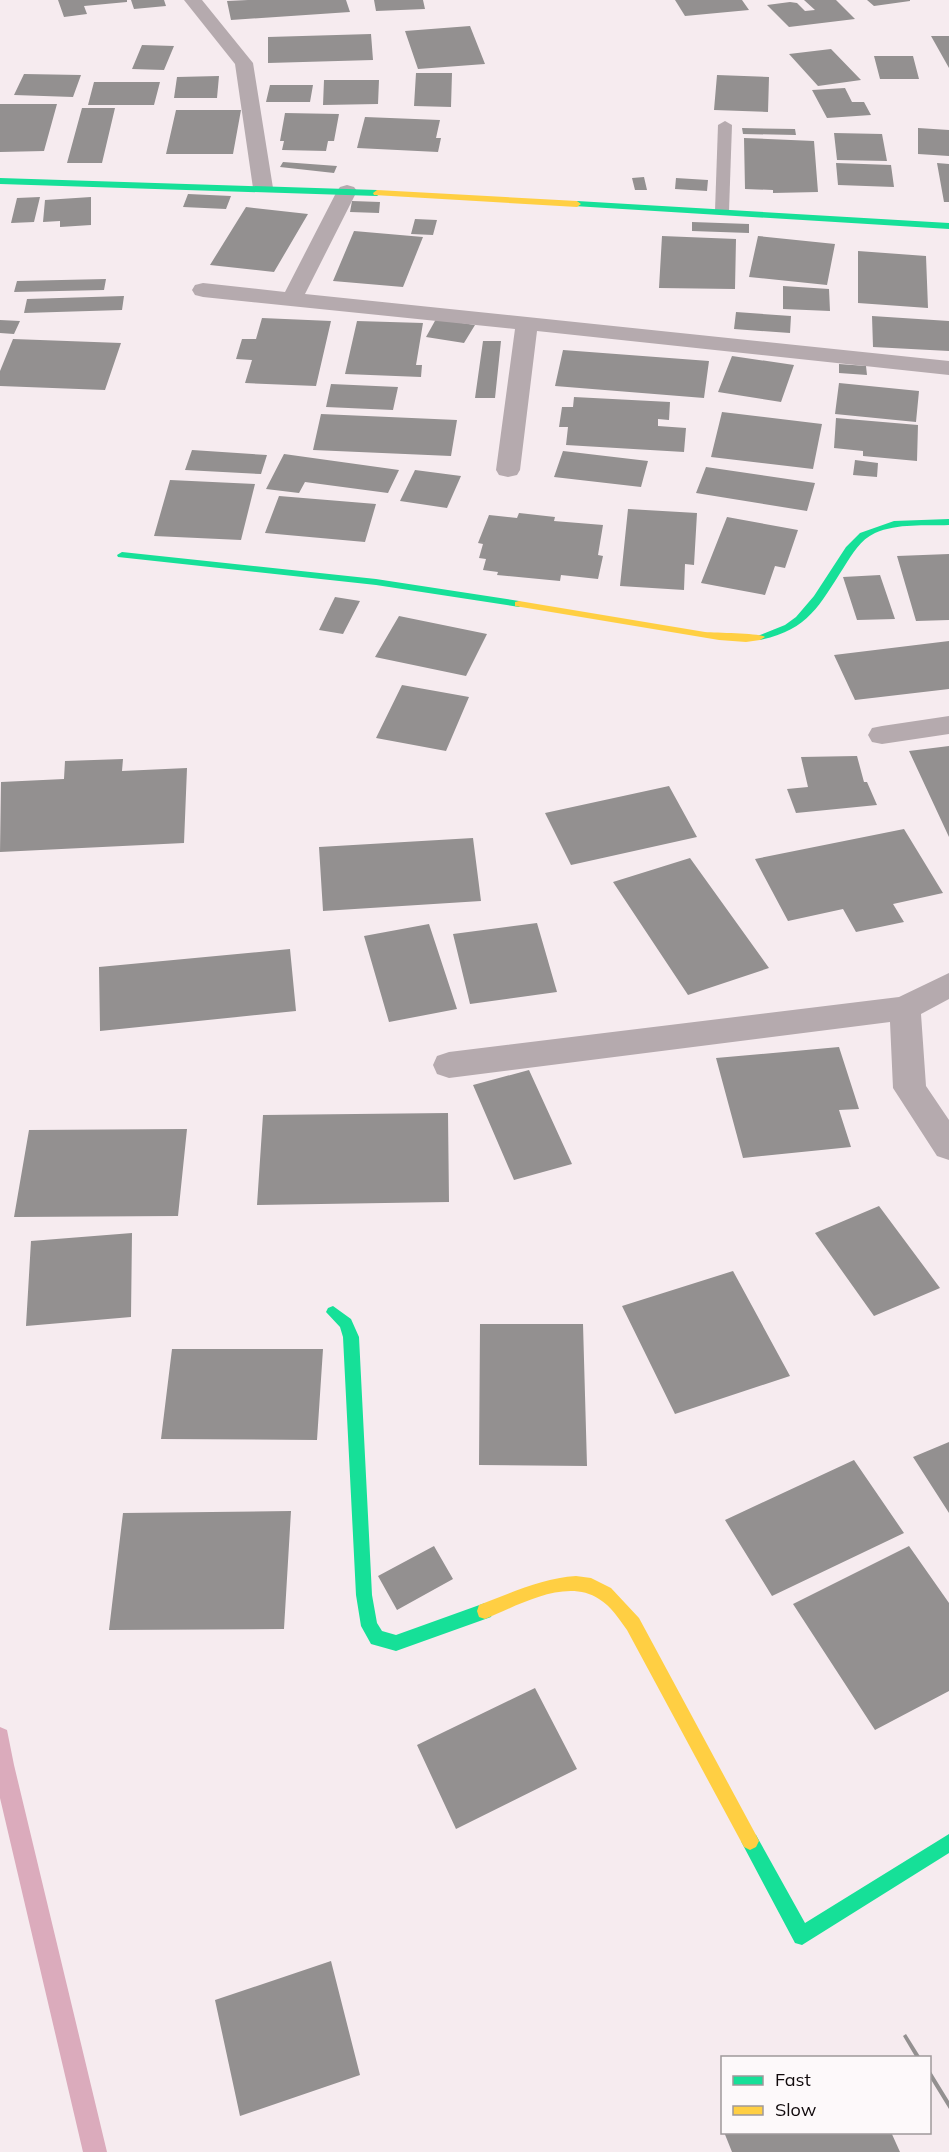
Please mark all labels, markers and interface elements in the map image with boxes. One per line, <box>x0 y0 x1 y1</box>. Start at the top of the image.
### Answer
legend <box>721 2056 931 2134</box>
text: Fast <box>775 2068 811 2091</box>
text: Slow <box>775 2098 817 2121</box>

